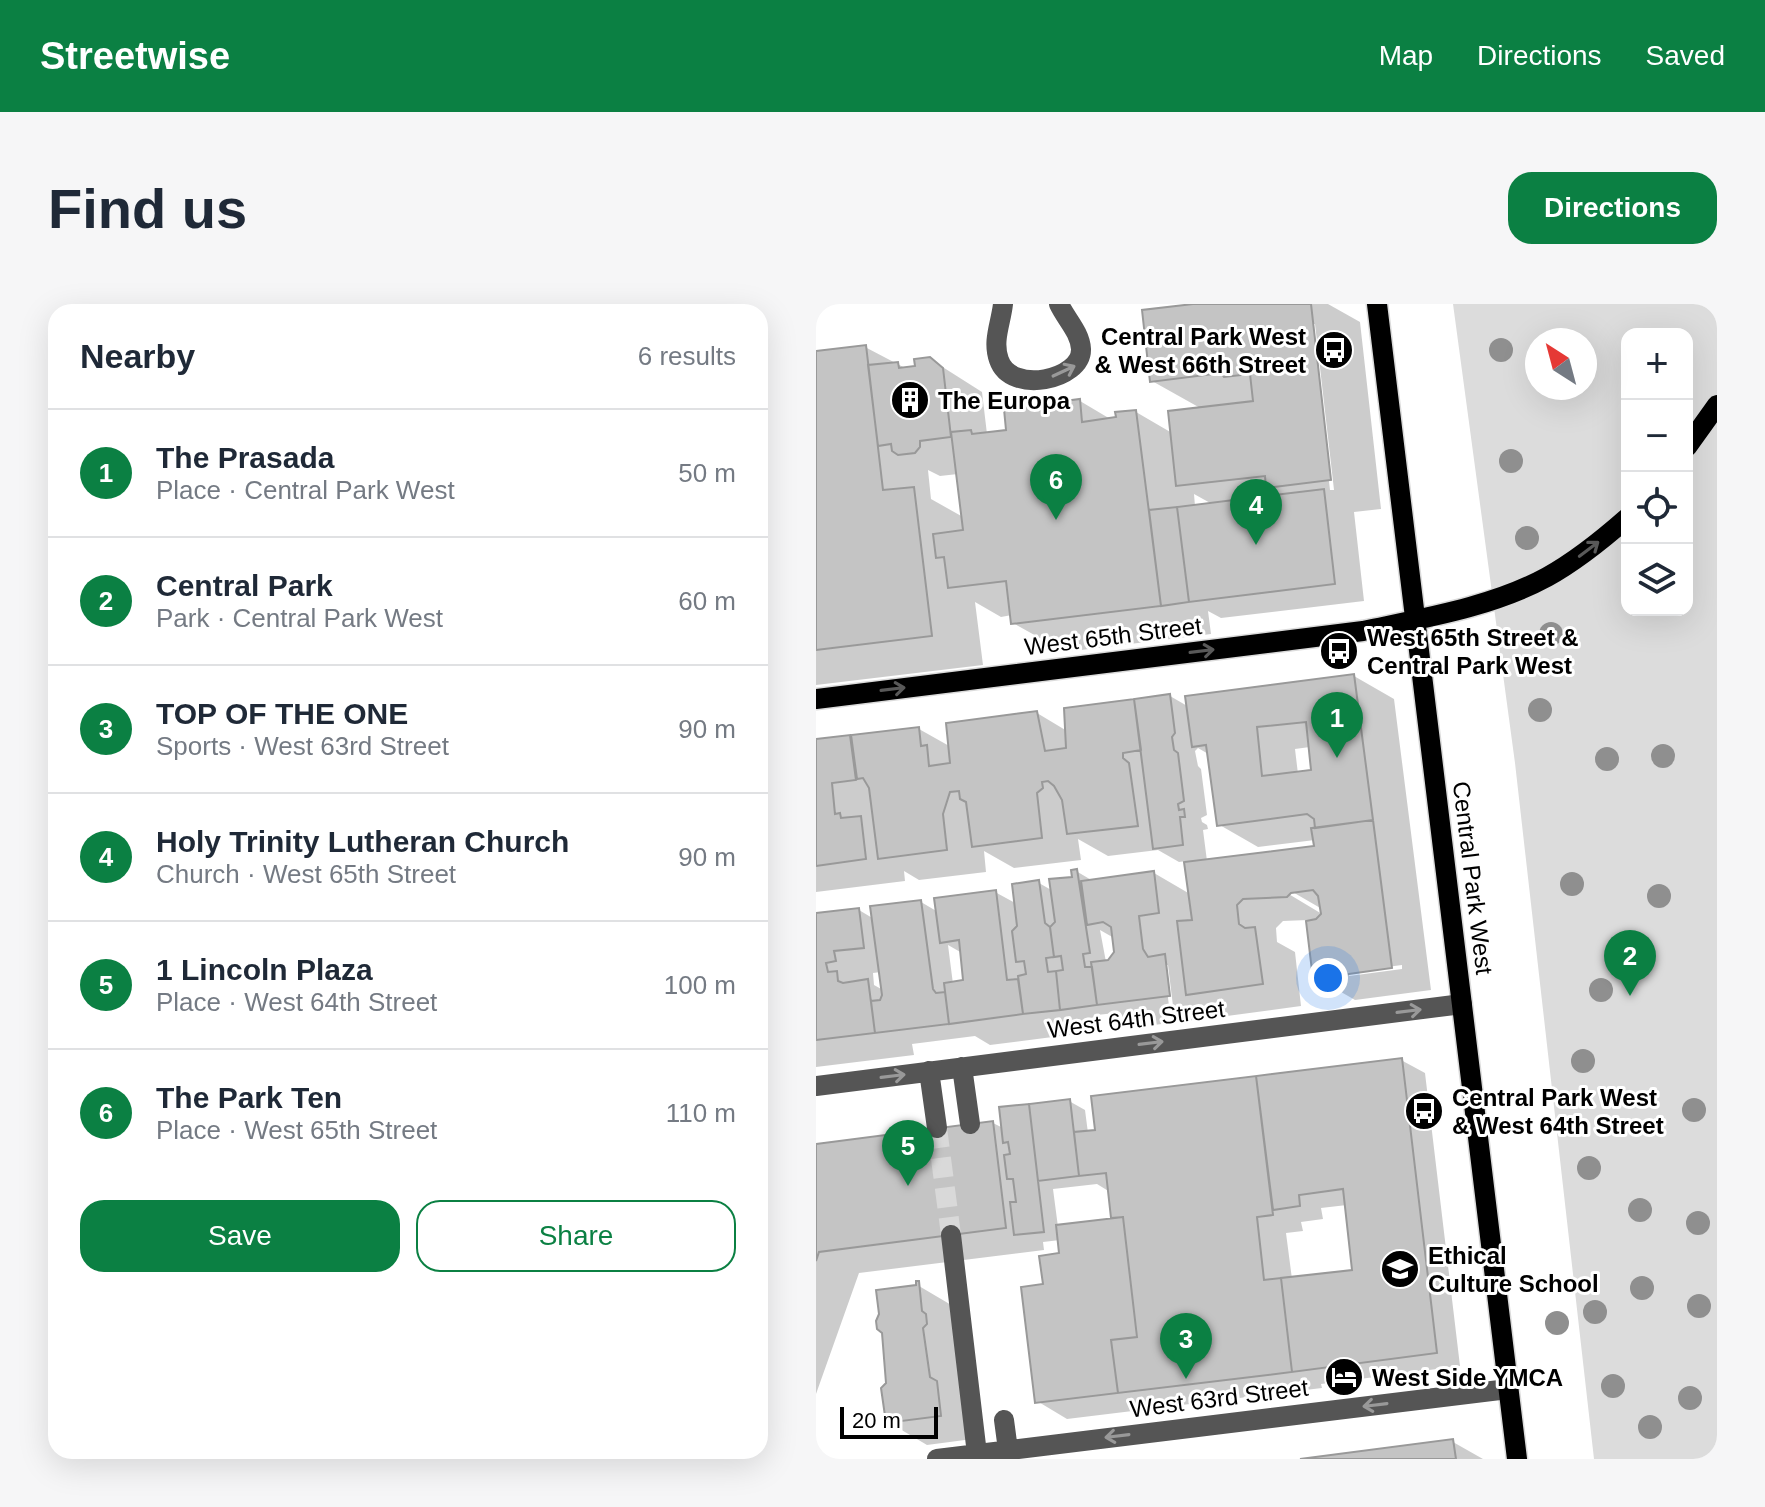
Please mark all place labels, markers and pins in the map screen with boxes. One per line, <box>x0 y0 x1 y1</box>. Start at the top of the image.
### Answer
place label: Central Park West & West 66th Street <box>1094 323 1306 378</box>
bus stop icon: Central Park West & West 66th Street <box>1313 329 1355 371</box>
building icon: The Europa <box>889 379 931 421</box>
place label: The Europa <box>938 387 1071 414</box>
pin: 6 <box>1030 454 1082 520</box>
pin: 4 <box>1230 479 1282 545</box>
place label: West 65th Street & Central Park West <box>1367 624 1579 679</box>
bus stop icon: West 65th Street & Central Park West <box>1318 630 1360 672</box>
pin: 1 <box>1311 692 1363 758</box>
pin: 2 <box>1604 930 1656 996</box>
place label: Central Park West & West 64th Street <box>1452 1084 1664 1139</box>
bus stop icon: Central Park West & West 64th Street <box>1403 1090 1445 1132</box>
pin: 5 <box>882 1120 934 1186</box>
place label: Ethical Culture School <box>1428 1242 1599 1297</box>
school or university icon: Ethical Culture School <box>1379 1248 1421 1290</box>
pin: 3 <box>1160 1313 1212 1379</box>
hotel icon: West Side YMCA <box>1323 1356 1365 1398</box>
place label: West Side YMCA <box>1372 1364 1563 1391</box>

